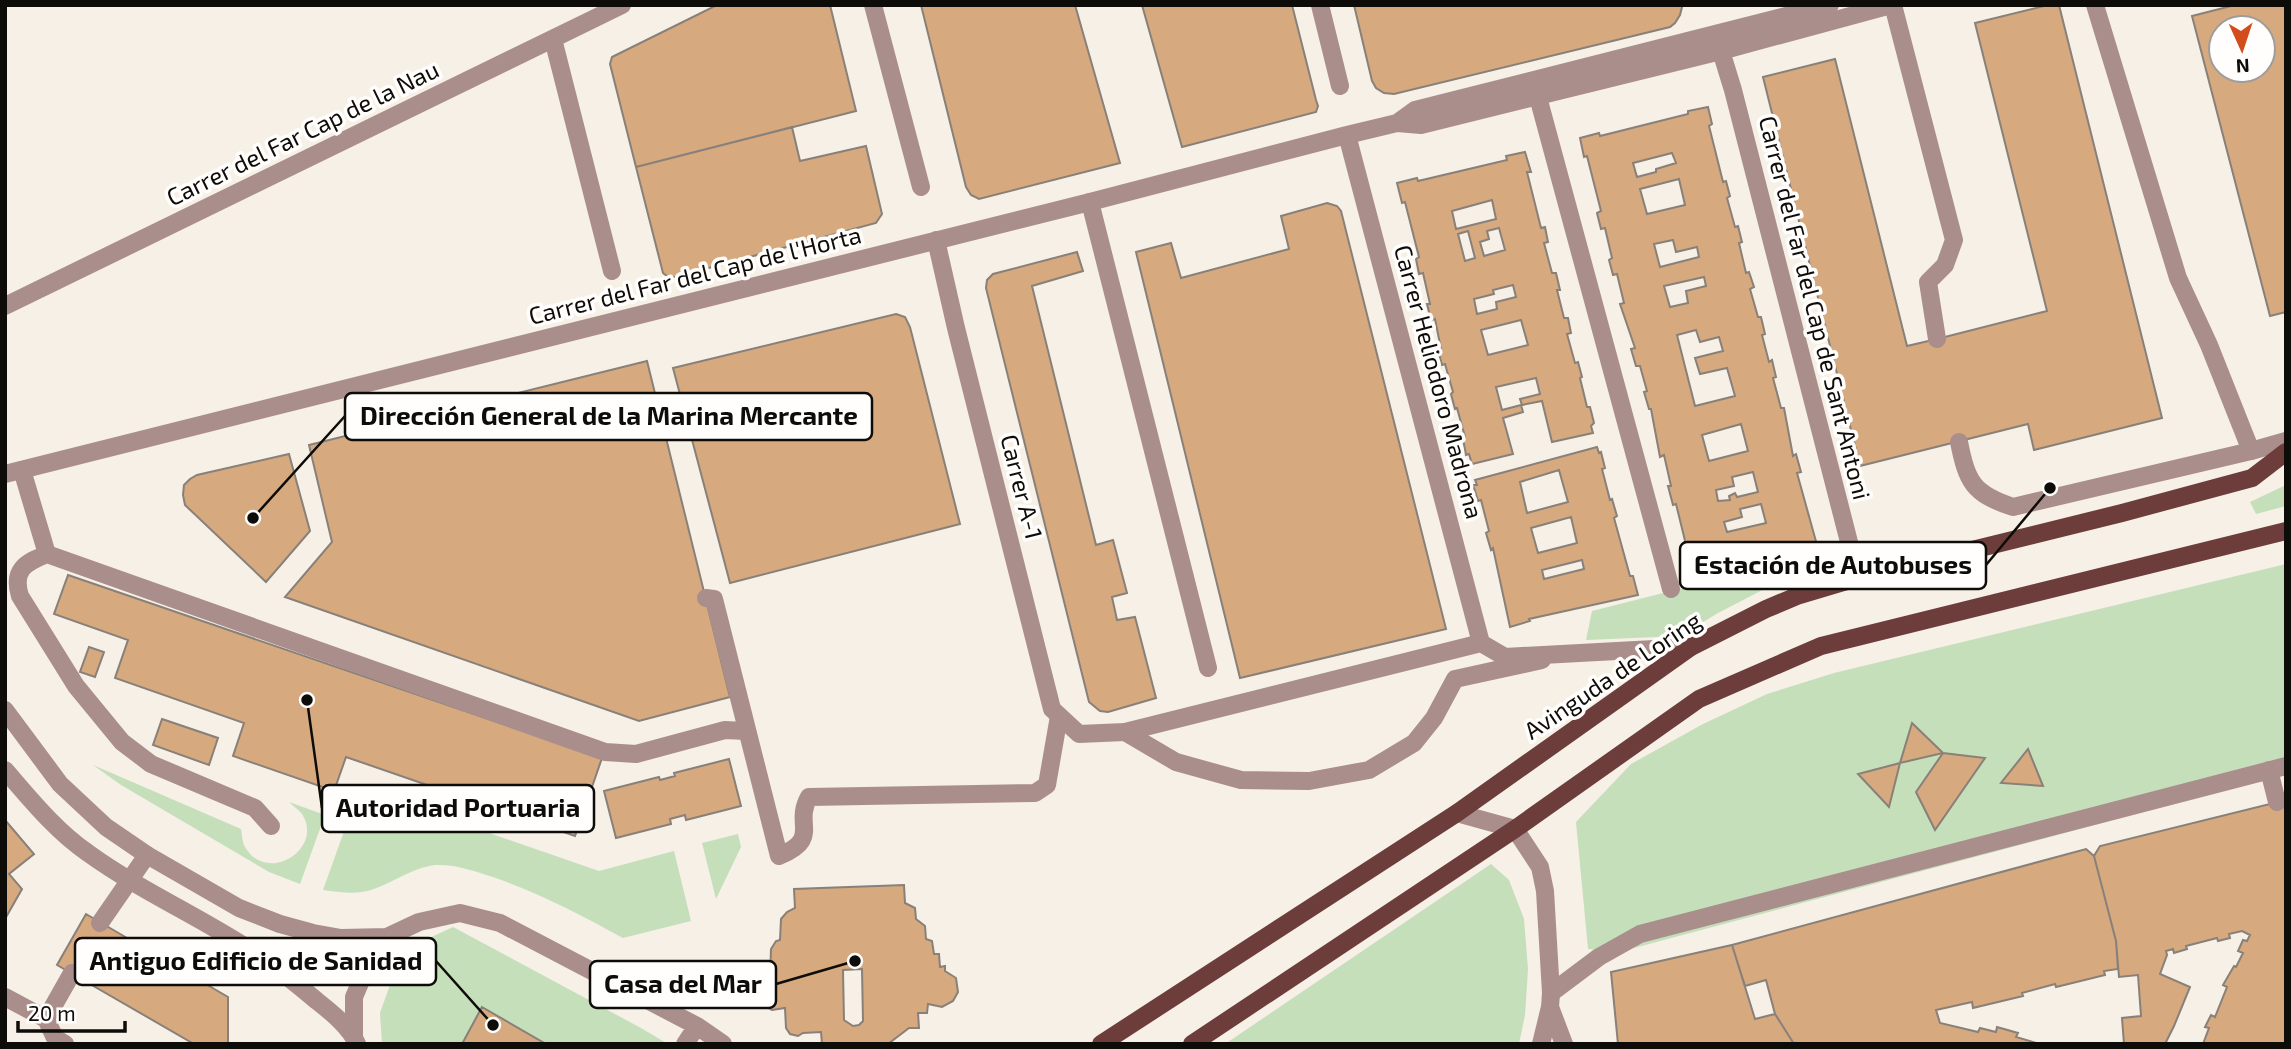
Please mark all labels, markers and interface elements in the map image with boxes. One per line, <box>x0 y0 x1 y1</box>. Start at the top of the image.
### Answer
north arrow <box>2207 14 2277 84</box>
street label: Carrer del Far Cap de la Nau <box>161 54 443 211</box>
text: N <box>2235 55 2250 78</box>
street label: Carrer del Far del Cap de Sant Antoni <box>1754 113 1877 502</box>
street label: Carrer del Far del Cap de l'Horta <box>525 219 864 330</box>
street label: Carrer Heliodoro Madrona <box>1389 241 1490 522</box>
callout: Dirección General de la Marina Mercante <box>345 393 872 440</box>
text: Dirección General de la Marina Mercante <box>360 399 858 430</box>
street label: Carrer A-1 <box>995 431 1049 542</box>
callout: Estación de Autobuses <box>1680 542 1986 589</box>
text: Estación de Autobuses <box>1694 548 1972 579</box>
street label: Avinguda de Loring <box>1518 605 1706 745</box>
callout: Autoridad Portuaria <box>322 785 594 832</box>
text: Autoridad Portuaria <box>336 791 580 822</box>
callout: Antiguo Edificio de Sanidad <box>75 938 436 985</box>
text: Antiguo Edificio de Sanidad <box>90 944 422 975</box>
callout: Casa del Mar <box>590 961 776 1008</box>
text: Casa del Mar <box>604 967 762 998</box>
scale bar <box>18 990 124 1034</box>
text: 20 m <box>28 1000 76 1025</box>

